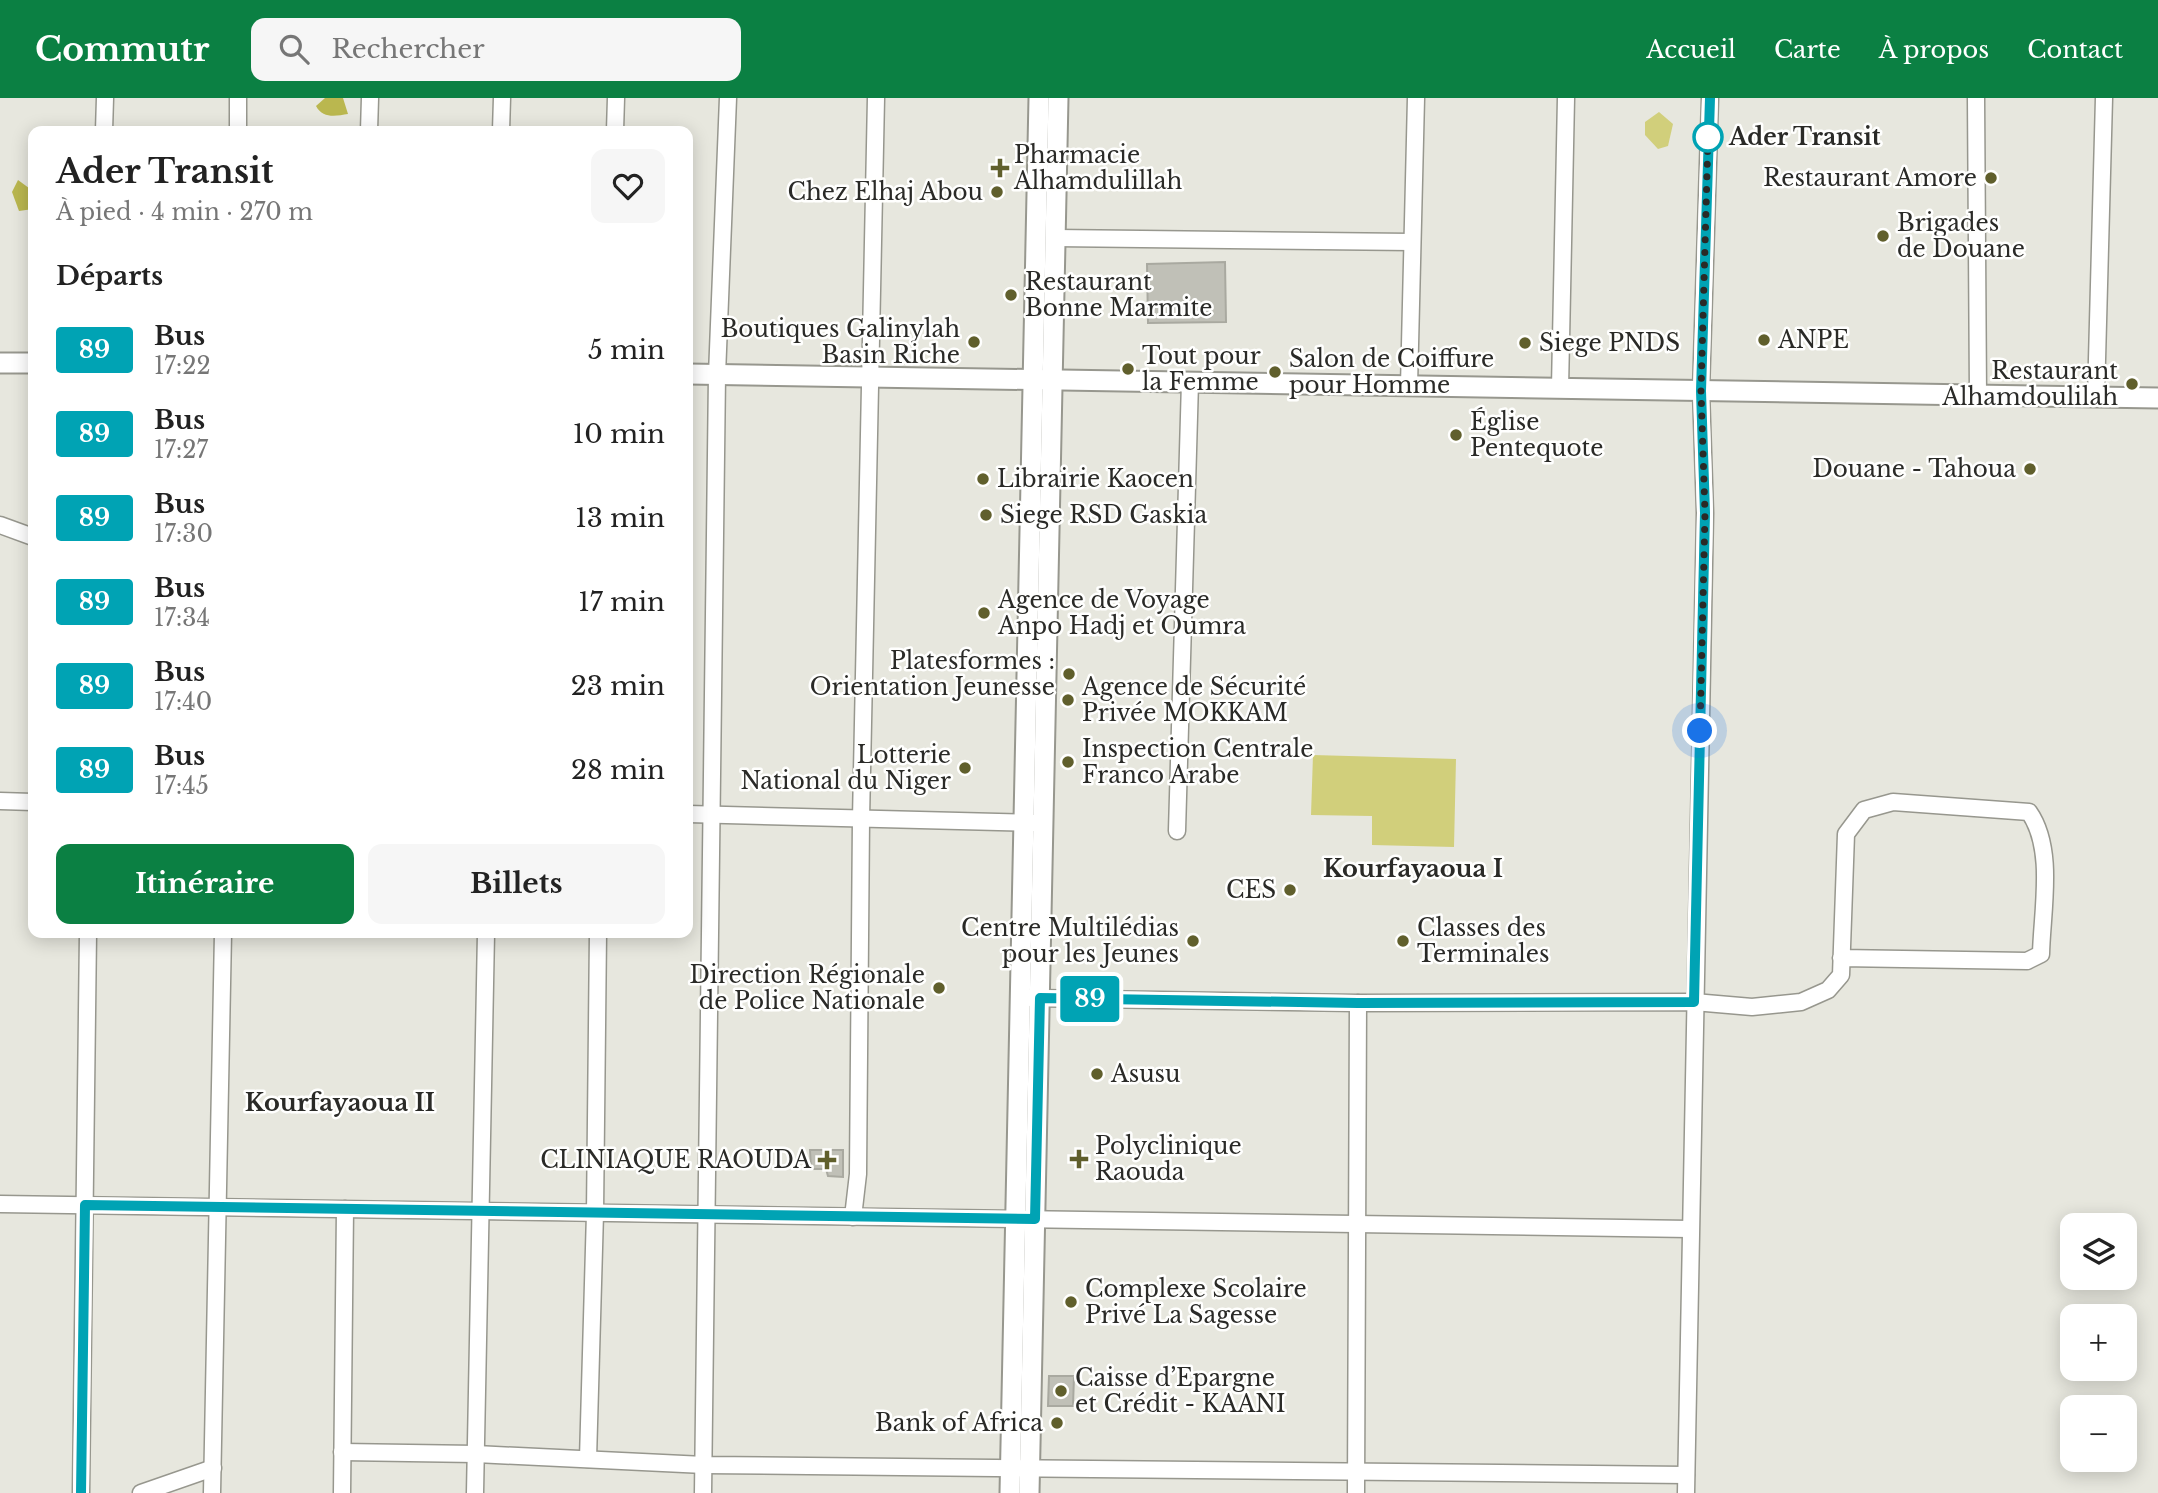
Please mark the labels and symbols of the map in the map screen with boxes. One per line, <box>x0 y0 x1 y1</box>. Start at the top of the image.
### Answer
marker: Ader Transit <box>1693 122 1723 152</box>
place label: Ader Transit <box>1728 123 1881 151</box>
place label: Pharmacie Alhamdulillah <box>1013 141 1182 195</box>
marker: Pharmacie Alhamdulillah <box>992 160 1008 176</box>
place label: Restaurant Amore <box>1763 164 1977 192</box>
marker: Restaurant Amore <box>1983 170 1999 186</box>
place label: Chez Elhaj Abou <box>787 178 983 206</box>
marker: Chez Elhaj Abou <box>989 184 1005 200</box>
place label: Brigades de Douane <box>1897 209 2025 263</box>
marker: Brigades de Douane <box>1875 228 1891 244</box>
place label: Restaurant Bonne Marmite <box>1025 268 1212 322</box>
marker: Restaurant Bonne Marmite <box>1003 287 1019 303</box>
place label: Boutiques Galinylah Basin Riche <box>721 315 960 369</box>
place label: ANPE <box>1777 326 1849 354</box>
place label: Siege PNDS <box>1539 329 1680 357</box>
marker: ANPE <box>1756 332 1772 348</box>
marker: Boutiques Galinylah Basin Riche <box>966 334 982 350</box>
marker: Siege PNDS <box>1517 335 1533 351</box>
place label: Tout pour la Femme <box>1142 342 1261 396</box>
place label: Salon de Coiffure pour Homme <box>1289 345 1494 399</box>
place label: Restaurant Alhamdoulilah <box>1941 357 2118 411</box>
marker: Tout pour la Femme <box>1120 361 1136 377</box>
marker: Salon de Coiffure pour Homme <box>1267 364 1283 380</box>
marker: Restaurant Alhamdoulilah <box>2124 376 2140 392</box>
place label: Église Pentequote <box>1470 407 1603 462</box>
marker: Église Pentequote <box>1448 427 1464 443</box>
place label: Douane - Tahoua <box>1812 455 2016 483</box>
marker: Douane - Tahoua <box>2022 461 2038 477</box>
place label: Librairie Kaocen <box>997 465 1194 493</box>
marker: Librairie Kaocen <box>975 471 991 487</box>
place label: Siege RSD Gaskia <box>1000 501 1207 529</box>
marker: Siege RSD Gaskia <box>978 507 994 523</box>
place label: Agence de Voyage Anpo Hadj et Oumra <box>997 586 1246 640</box>
marker: Agence de Voyage Anpo Hadj et Oumra <box>976 605 992 621</box>
place label: Platesformes : Orientation Jeunesse <box>810 647 1055 701</box>
marker: Platesformes : Orientation Jeunesse <box>1061 666 1077 682</box>
place label: Agence de Sécurité Privée MOKKAM <box>1081 673 1306 727</box>
marker: Agence de Sécurité Privée MOKKAM <box>1060 692 1076 708</box>
your location <box>1682 713 1717 748</box>
place label: Inspection Centrale Franco Arabe <box>1082 735 1314 789</box>
place label: Lotterie National du Niger <box>740 741 951 795</box>
marker: Inspection Centrale Franco Arabe <box>1060 754 1076 770</box>
marker: Lotterie National du Niger <box>957 760 973 776</box>
district label: Kourfayaoua I <box>1323 854 1503 883</box>
place label: CES <box>1226 876 1276 904</box>
marker: CES <box>1282 882 1298 898</box>
place label: Centre Multilédias pour les Jeunes <box>961 914 1179 968</box>
place label: Classes des Terminales <box>1417 914 1549 968</box>
marker: Centre Multilédias pour les Jeunes <box>1185 933 1201 949</box>
marker: Classes des Terminales <box>1395 933 1411 949</box>
place label: Direction Régionale de Police Nationale <box>690 961 925 1015</box>
line badge: 89 <box>1058 976 1122 1022</box>
marker: Direction Régionale de Police Nationale <box>931 980 947 996</box>
place label: Asusu <box>1110 1060 1180 1088</box>
marker: Asusu <box>1089 1066 1105 1082</box>
district label: Kourfayaoua II <box>245 1088 435 1117</box>
place label: Polyclinique Raouda <box>1095 1132 1242 1186</box>
place label: CLINIAQUE RAOUDA <box>540 1146 812 1174</box>
marker: Polyclinique Raouda <box>1069 1149 1089 1169</box>
marker: CLINIAQUE RAOUDA <box>817 1150 837 1170</box>
place label: Complexe Scolaire Privé La Sagesse <box>1085 1275 1307 1329</box>
marker: Complexe Scolaire Privé La Sagesse <box>1063 1294 1079 1310</box>
place label: Caisse d’Epargne et Crédit - KAANI <box>1075 1364 1285 1418</box>
marker: Caisse d’Epargne et Crédit - KAANI <box>1053 1383 1069 1399</box>
place label: Bank of Africa <box>875 1409 1043 1437</box>
marker: Bank of Africa <box>1049 1415 1065 1431</box>

